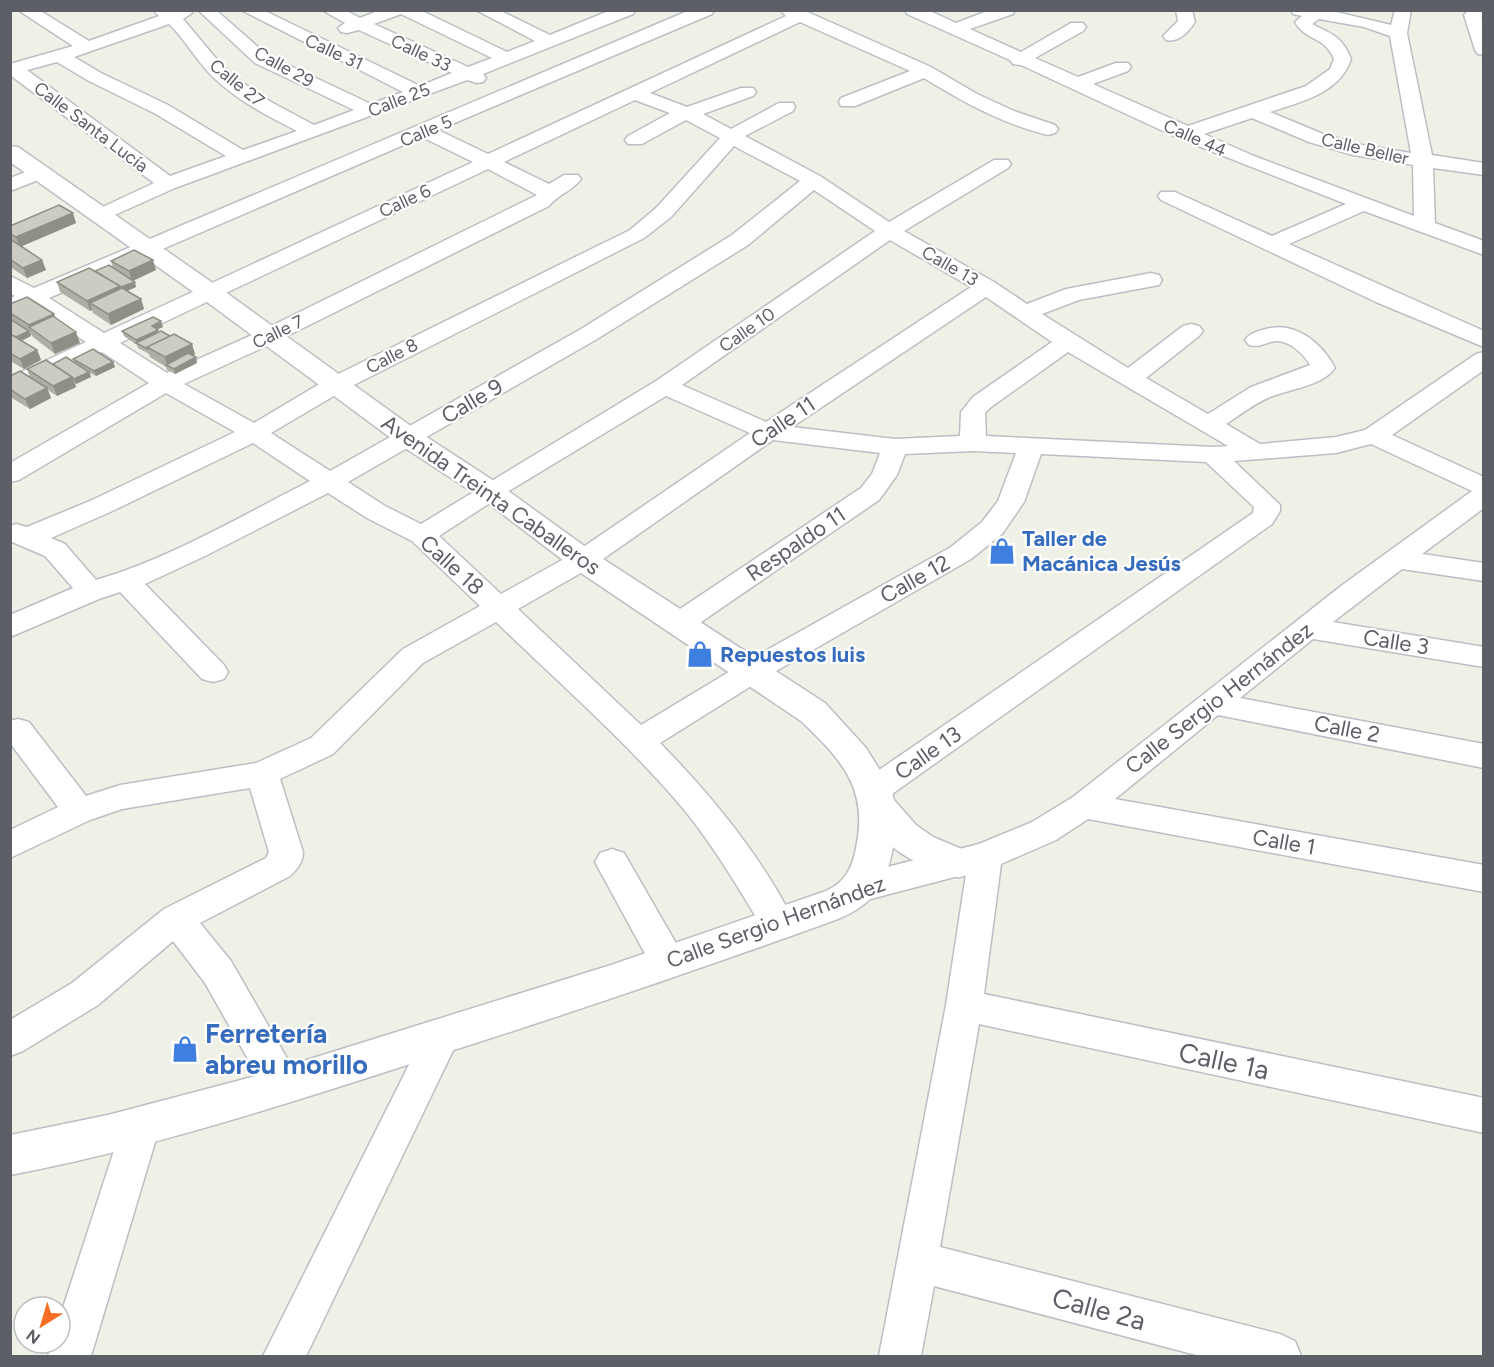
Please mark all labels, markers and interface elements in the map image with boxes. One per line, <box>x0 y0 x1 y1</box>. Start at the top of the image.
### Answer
street label: Calle 31 <box>301 29 367 75</box>
street label: Calle 33 <box>387 30 455 76</box>
street label: Calle 29 <box>250 42 318 92</box>
street label: Calle 27 <box>205 54 269 112</box>
street label: Calle Santa Lucía <box>29 77 153 177</box>
street label: Calle 25 <box>365 78 433 122</box>
street label: Calle 5 <box>397 110 455 152</box>
street label: Calle 44 <box>1160 114 1230 162</box>
street label: Calle Beller <box>1319 128 1411 170</box>
street label: Calle 6 <box>376 180 434 222</box>
street label: Calle 13 <box>918 241 982 291</box>
street label: Calle 10 <box>715 303 779 357</box>
street label: Calle 7 <box>249 310 307 354</box>
street label: Calle 8 <box>362 334 422 378</box>
street label: Calle 9 <box>436 373 508 429</box>
street label: Calle 11 <box>745 391 821 453</box>
street label: Avenida Treinta Caballeros <box>376 409 606 581</box>
street label: Respaldo 11 <box>741 501 851 587</box>
place label: Taller de Macánica Jesús <box>1022 525 1181 577</box>
street label: Calle 18 <box>414 529 490 601</box>
shop icon: Taller de Macánica Jesús <box>987 536 1017 566</box>
street label: Calle 12 <box>875 549 955 609</box>
street label: Calle Sergio Hernández <box>1120 616 1318 780</box>
street label: Calle 3 <box>1361 623 1431 661</box>
shop icon: Repuestos luis <box>685 639 715 669</box>
place label: Repuestos luis <box>720 641 865 668</box>
street label: Calle 2 <box>1312 709 1382 749</box>
street label: Calle 13 <box>889 720 967 786</box>
street label: Calle 1 <box>1250 823 1318 861</box>
street label: Calle Sergio Hernández <box>663 870 889 974</box>
place label: Ferretería abreu morillo <box>205 1017 368 1081</box>
shop icon: Ferretería abreu morillo <box>170 1034 200 1064</box>
street label: Calle 1a <box>1176 1035 1272 1087</box>
street label: Calle 2a <box>1049 1281 1149 1337</box>
north arrow <box>12 1295 72 1355</box>
text: N <box>23 1325 44 1348</box>

